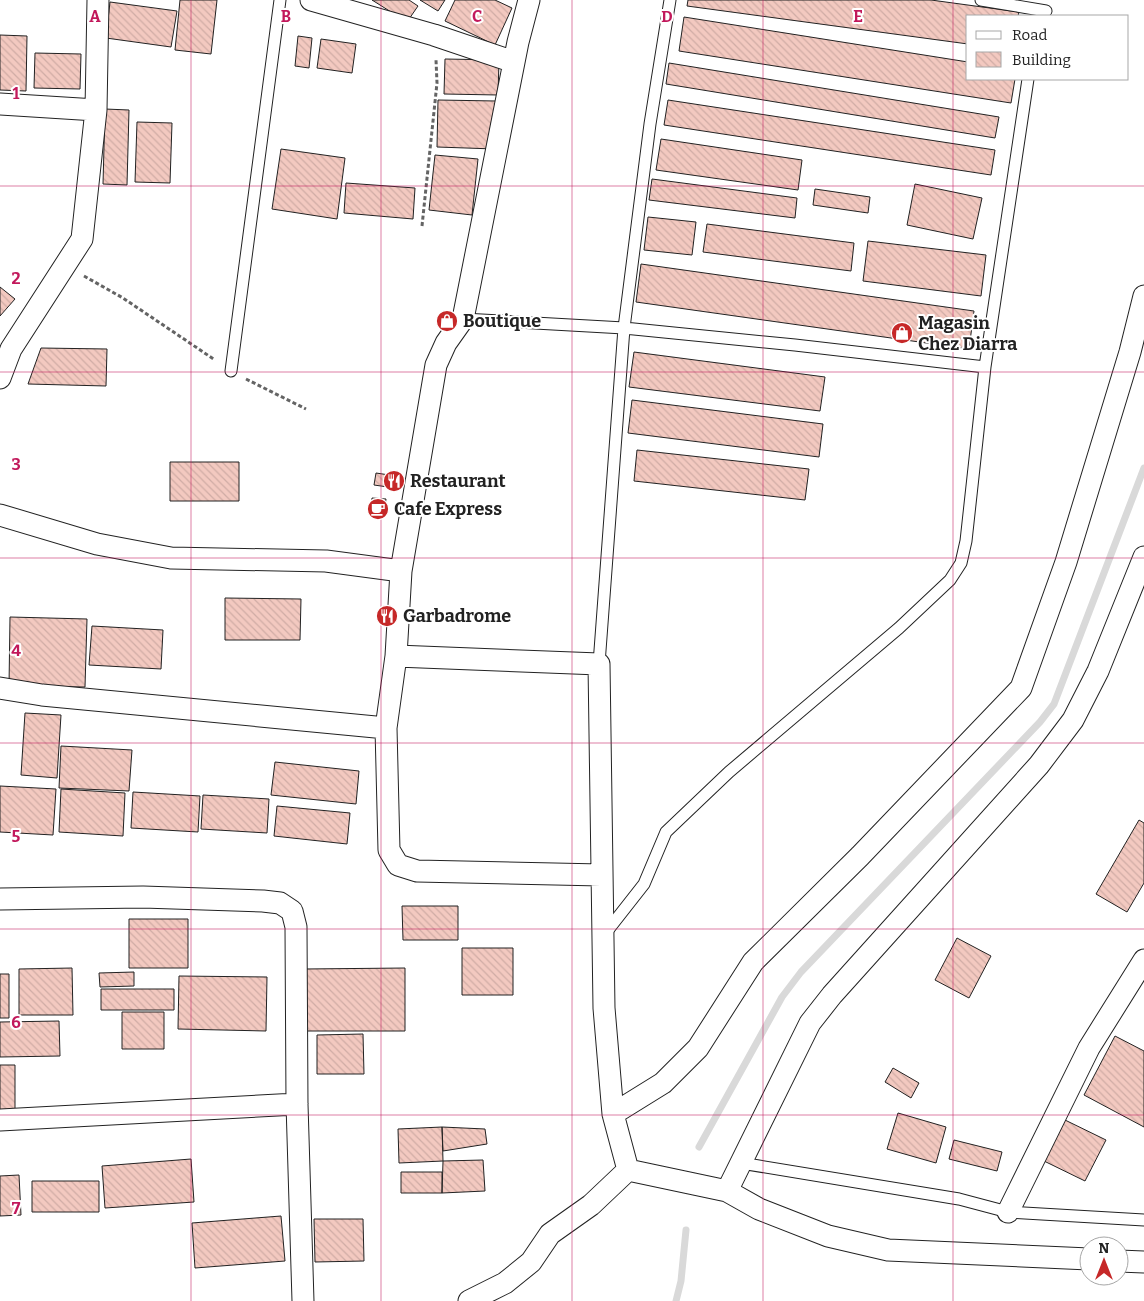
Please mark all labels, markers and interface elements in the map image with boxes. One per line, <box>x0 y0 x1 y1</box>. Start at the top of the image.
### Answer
text: A <box>89 7 101 26</box>
text: B <box>281 7 291 26</box>
text: C <box>472 7 482 26</box>
text: D <box>661 7 673 26</box>
text: E <box>853 7 863 26</box>
legend <box>966 15 1129 80</box>
text: Road <box>1012 26 1047 44</box>
text: Building <box>1012 51 1071 69</box>
text: 1 <box>13 84 20 103</box>
text: 2 <box>11 269 21 288</box>
shop icon: Boutique <box>435 309 459 333</box>
place label: Boutique <box>463 310 541 332</box>
place label: Magasin Chez Diarra <box>918 312 1017 355</box>
shop icon: Magasin Chez Diarra <box>890 321 914 345</box>
text: 3 <box>11 455 21 474</box>
restaurant icon: Restaurant <box>382 469 406 493</box>
place label: Restaurant <box>410 470 506 492</box>
cafe icon: Cafe Express <box>366 497 390 521</box>
place label: Cafe Express <box>394 498 502 520</box>
restaurant icon: Garbadrome <box>375 604 399 628</box>
place label: Garbadrome <box>403 605 511 627</box>
text: 4 <box>11 641 21 660</box>
text: 5 <box>12 827 21 846</box>
text: 6 <box>11 1013 21 1032</box>
text: 7 <box>12 1199 21 1218</box>
north arrow <box>1079 1236 1129 1286</box>
text: N <box>1099 1240 1110 1257</box>

